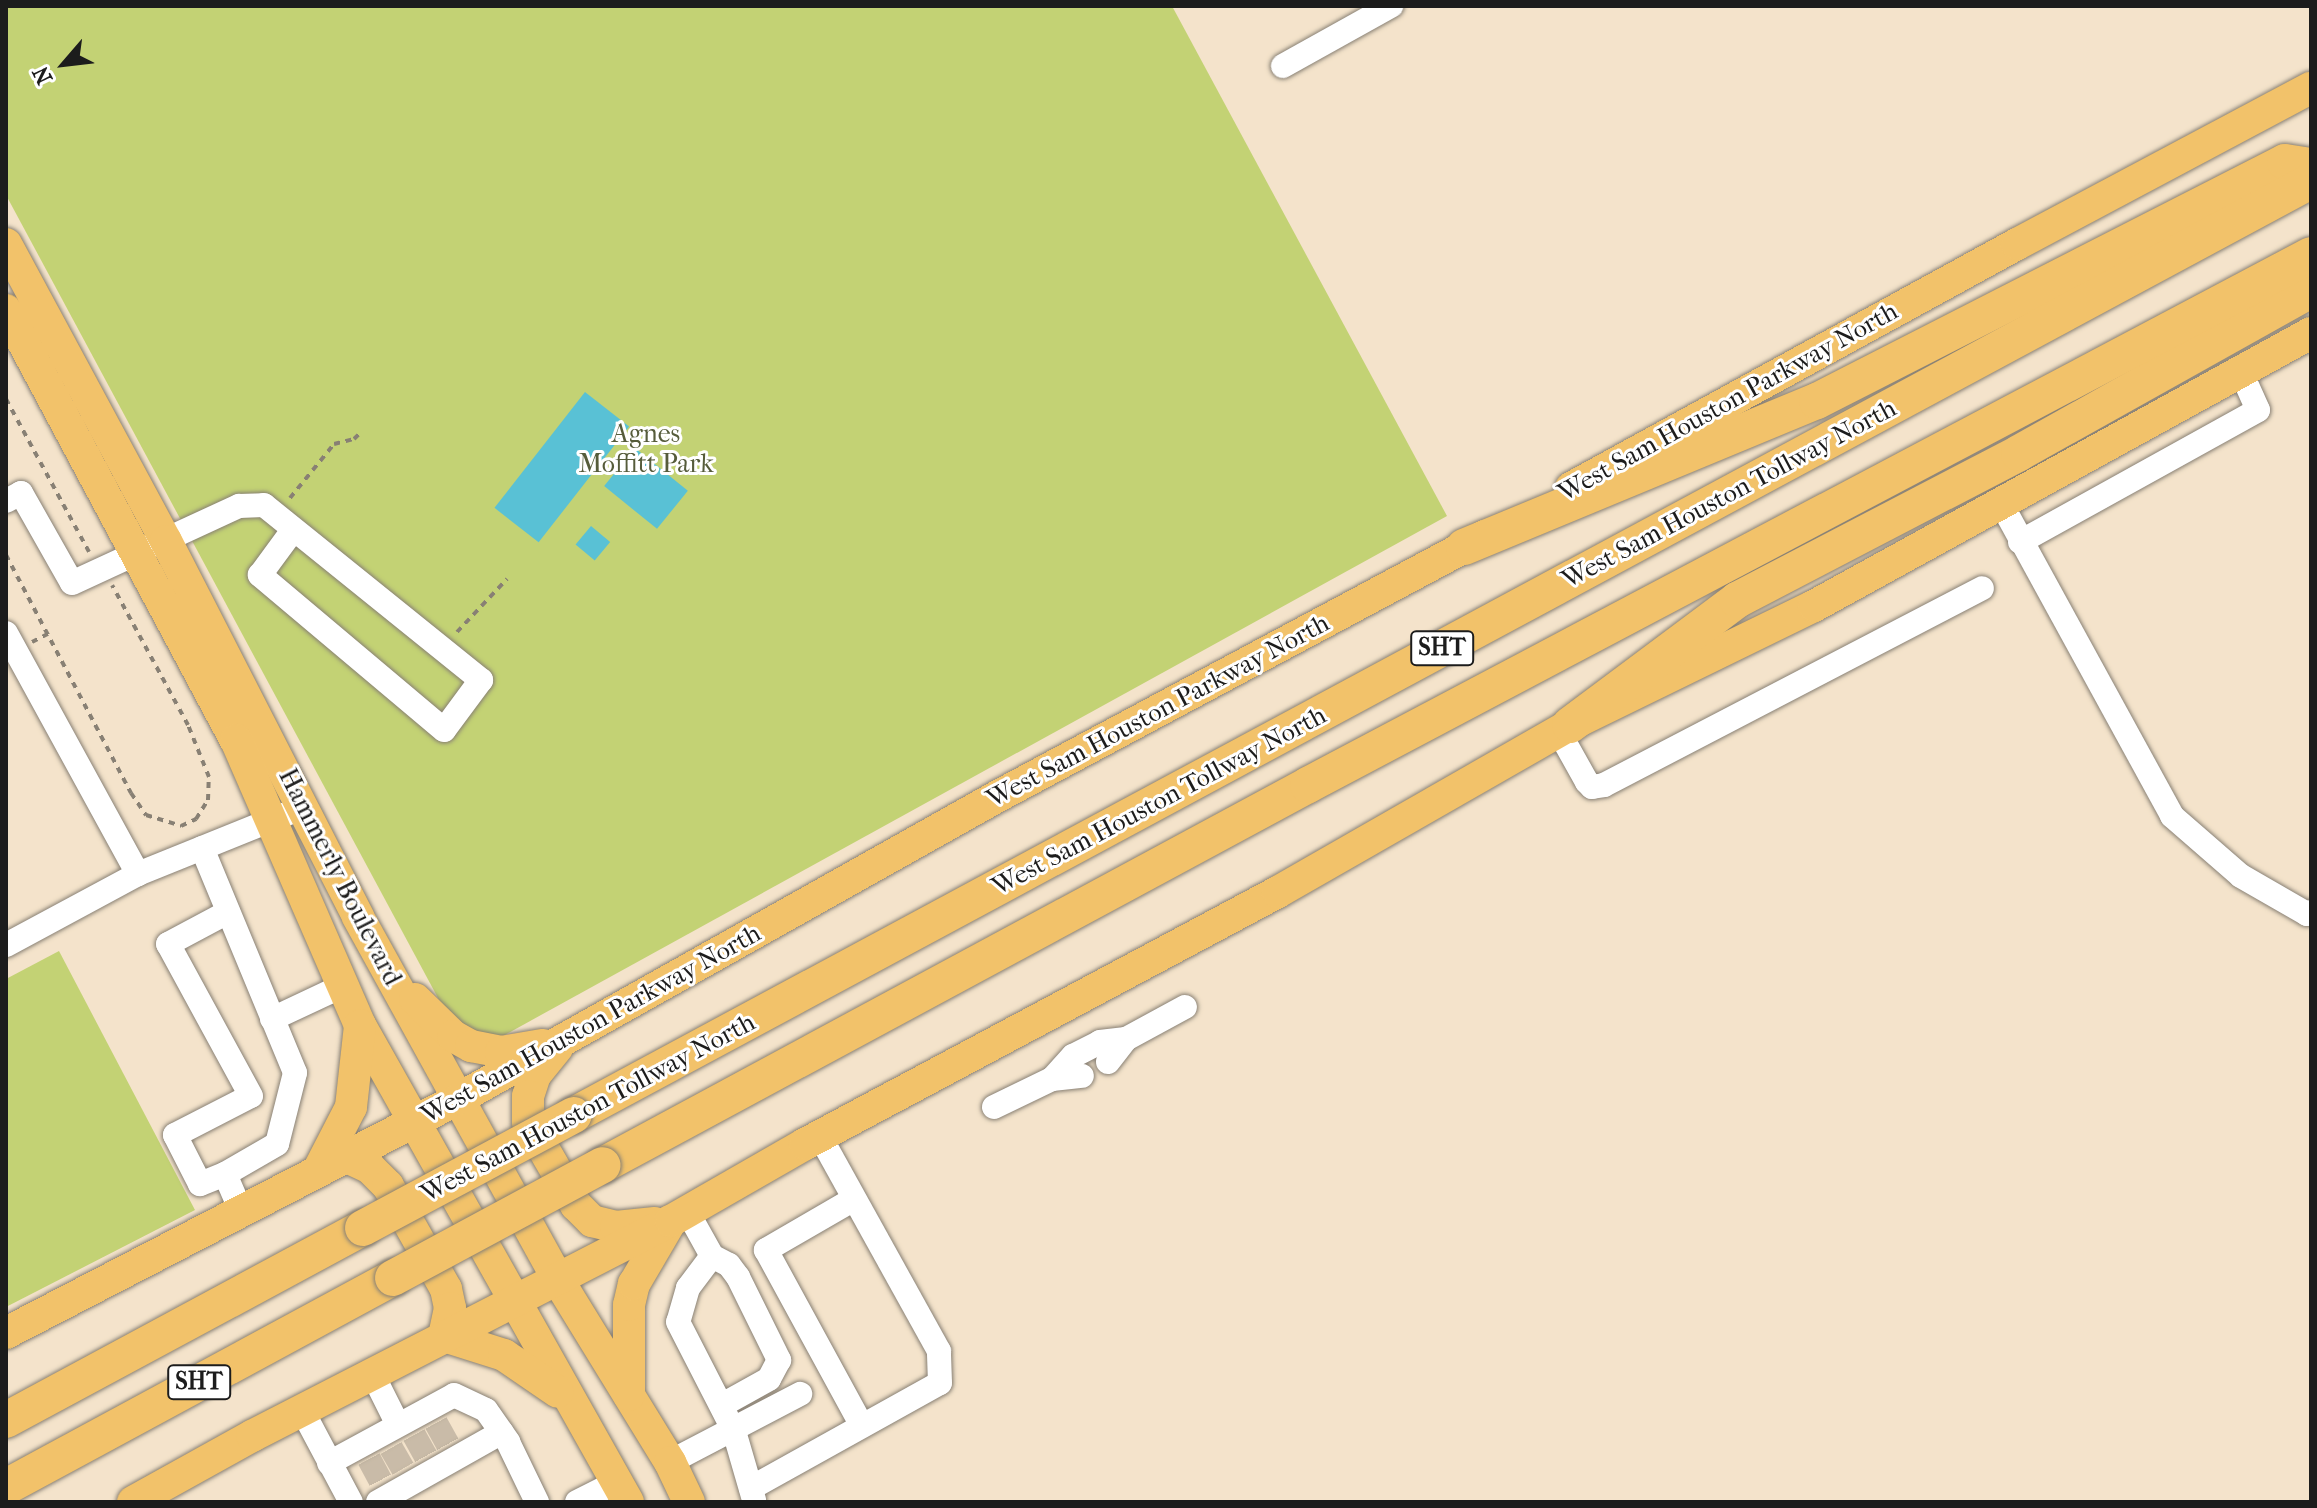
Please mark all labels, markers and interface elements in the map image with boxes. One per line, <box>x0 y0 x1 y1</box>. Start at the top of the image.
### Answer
north arrow <box>24 24 104 104</box>
text: N <box>27 62 58 89</box>
street label: West Sam Houston Parkway North <box>1553 295 1903 509</box>
street label: West Sam Houston Tollway North <box>1557 392 1901 596</box>
park label: Agnes Moffitt Park <box>578 418 714 480</box>
street label: West Sam Houston Parkway North <box>981 607 1335 815</box>
road number: SHT <box>1410 628 1474 668</box>
street label: West Sam Houston Tollway North <box>987 699 1331 903</box>
street label: Hammerly Boulevard <box>272 763 408 991</box>
street label: West Sam Houston Parkway North <box>416 917 766 1131</box>
street label: West Sam Houston Tollway North <box>416 1006 760 1210</box>
road number: SHT <box>167 1362 231 1402</box>

